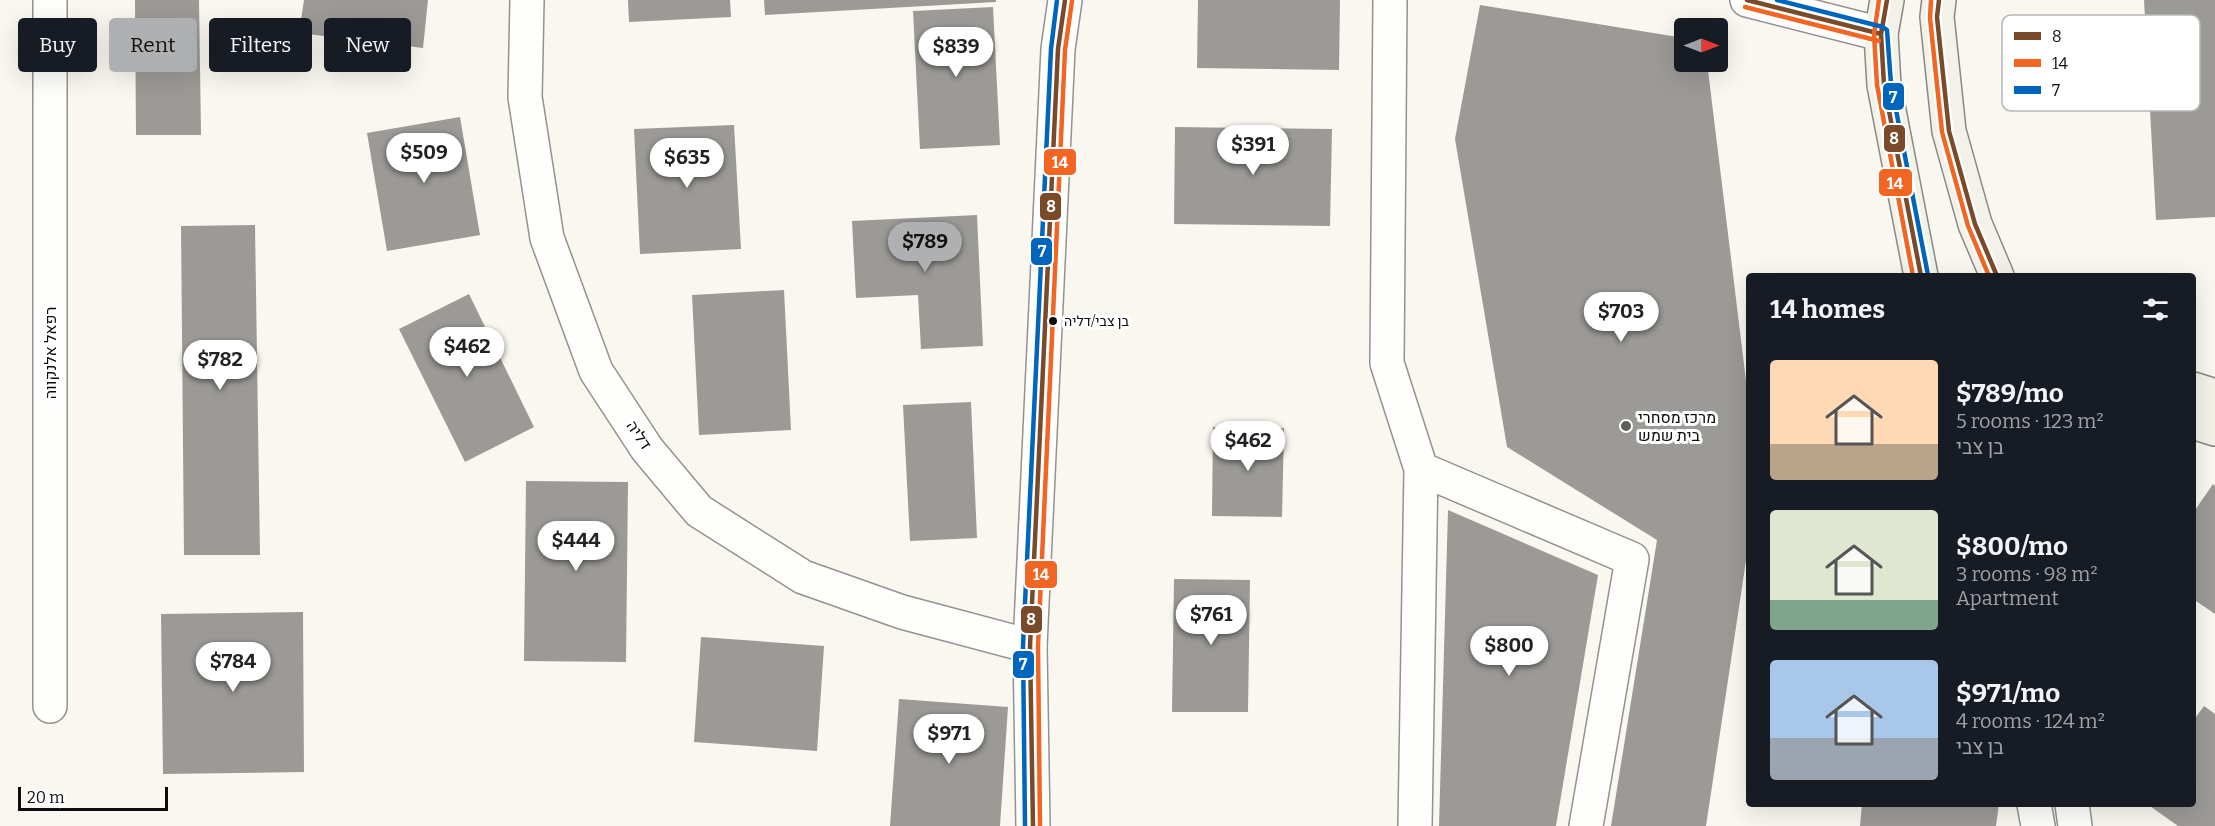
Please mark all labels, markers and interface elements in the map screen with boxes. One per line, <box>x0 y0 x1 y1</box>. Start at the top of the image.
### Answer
legend <box>2002 15 2200 111</box>
chip: Buy <box>18 18 97 72</box>
chip: Rent <box>109 18 197 72</box>
chip: Filters <box>209 18 312 72</box>
chip: New <box>324 18 411 72</box>
north arrow <box>1674 18 1728 72</box>
map controls <box>1674 18 1728 72</box>
pin: $839 <box>920 27 992 78</box>
text: 8 <box>2052 27 2062 46</box>
text: $839 <box>932 34 980 58</box>
text: 14 <box>2052 54 2068 73</box>
text: 7 <box>2052 81 2060 100</box>
line badge: 7 <box>1882 82 1905 111</box>
text: 7 <box>1889 88 1898 107</box>
line badge: 8 <box>1883 124 1906 153</box>
pin: $391 <box>1217 125 1289 176</box>
text: 8 <box>1889 129 1899 148</box>
text: $391 <box>1231 132 1275 156</box>
pin: $509 <box>388 133 460 184</box>
pin: $635 <box>651 138 723 189</box>
text: $509 <box>400 140 448 164</box>
text: $635 <box>664 145 710 169</box>
line badge: 14 <box>1043 148 1077 176</box>
text: 14 <box>1052 153 1069 172</box>
line badge: 14 <box>1878 168 1913 197</box>
text: 14 <box>1887 174 1904 193</box>
line badge: 8 <box>1039 192 1062 221</box>
text: 8 <box>1046 197 1056 216</box>
pin: $789 <box>889 222 961 273</box>
text: $789 <box>902 229 948 253</box>
line badge: 7 <box>1030 237 1053 266</box>
text: 7 <box>1038 242 1047 261</box>
pin: $703 <box>1585 292 1657 343</box>
icon: filters <box>2139 293 2172 326</box>
text: 14 homes <box>1770 294 1885 325</box>
text: $703 <box>1598 299 1644 323</box>
street label: רפאל אלנקווה <box>41 307 60 399</box>
place label: בן צבי/דליה <box>1064 313 1129 330</box>
marker: בן צבי/דליה <box>1047 315 1059 327</box>
pin: $462 <box>431 327 503 378</box>
text: $462 <box>443 334 491 358</box>
pin: $782 <box>184 340 256 391</box>
text: $782 <box>197 347 243 371</box>
text: $789/mo <box>1956 378 2064 409</box>
icon: home <box>1818 384 1890 456</box>
place label: מרכז מסחרי בית שמש <box>1638 408 1716 445</box>
text: 5 rooms · 123 m² <box>1956 409 2104 433</box>
street label: דליה <box>623 417 655 453</box>
marker: מרכז מסחרי בית שמש <box>1619 419 1633 433</box>
pin: $462 <box>1212 421 1284 472</box>
text: $462 <box>1224 428 1272 452</box>
text: בן צבי <box>1956 435 2004 459</box>
pin: $444 <box>540 521 612 572</box>
text: $444 <box>551 528 601 552</box>
text: $800/mo <box>1956 531 2068 562</box>
icon: home <box>1818 534 1890 606</box>
line badge: 14 <box>1024 560 1058 589</box>
text: 3 rooms · 98 m² <box>1956 562 2098 586</box>
text: 14 <box>1033 565 1050 584</box>
text: Apartment <box>1956 586 2059 610</box>
pin: $761 <box>1175 595 1247 646</box>
text: $761 <box>1190 602 1232 626</box>
line badge: 8 <box>1020 605 1043 634</box>
text: 8 <box>1026 610 1036 629</box>
pin: $800 <box>1473 626 1545 677</box>
text: $800 <box>1484 633 1534 657</box>
pin: $784 <box>197 642 269 693</box>
text: $784 <box>210 649 256 673</box>
line badge: 7 <box>1012 650 1035 679</box>
text: 7 <box>1019 655 1028 674</box>
text: $971/mo <box>1956 678 2060 709</box>
icon: home <box>1818 684 1890 756</box>
text: 4 rooms · 124 m² <box>1956 709 2105 733</box>
pin: $971 <box>913 714 985 765</box>
text: $971 <box>927 721 971 745</box>
text: בן צבי <box>1956 735 2004 759</box>
scale bar <box>18 784 168 812</box>
text: 20 m <box>27 788 64 807</box>

